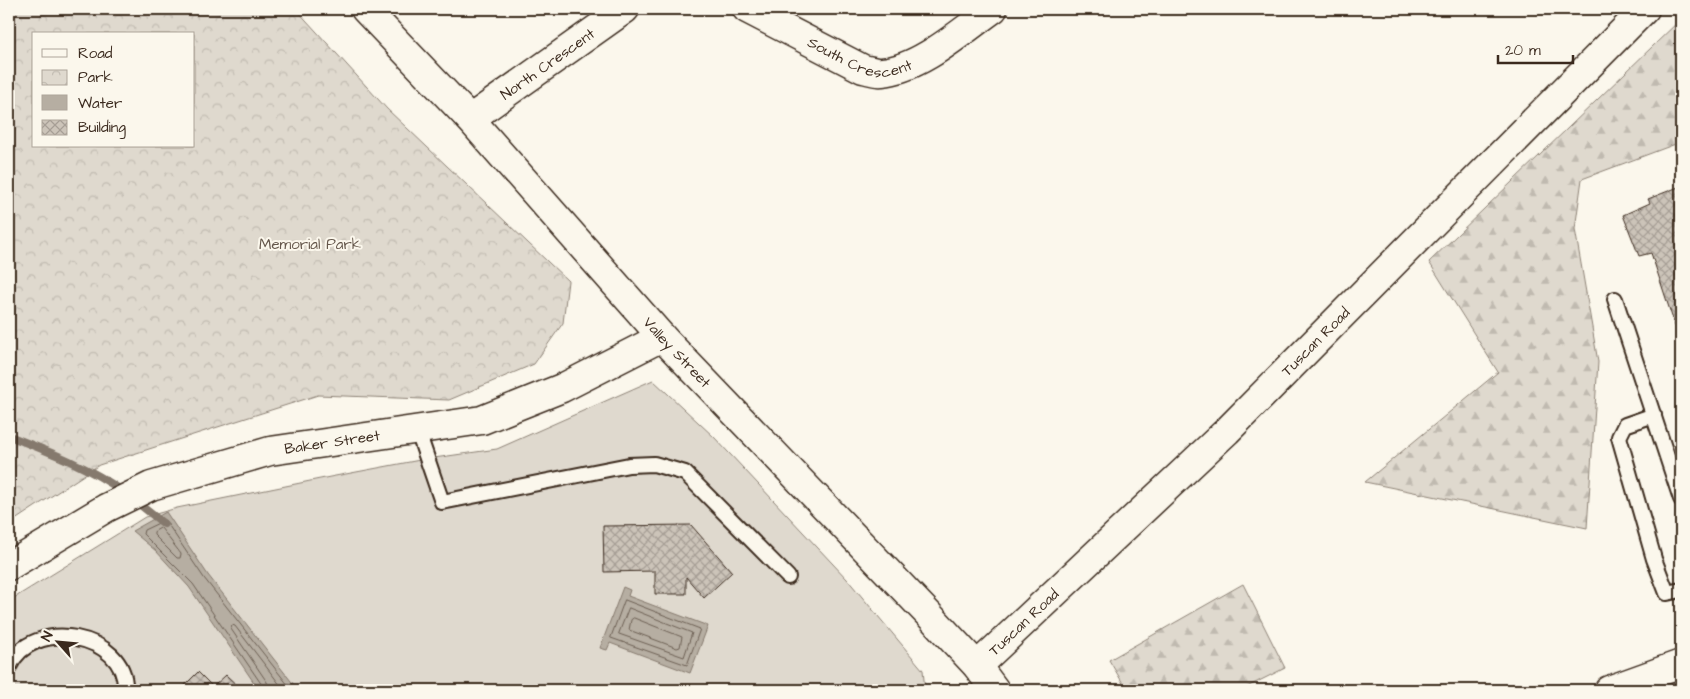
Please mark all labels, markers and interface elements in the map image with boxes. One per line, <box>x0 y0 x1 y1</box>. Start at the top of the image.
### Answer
street label: North Crescent <box>496 23 599 105</box>
legend <box>32 32 195 148</box>
street label: South Crescent <box>804 32 915 83</box>
scale bar <box>1498 32 1572 64</box>
text: 20 m <box>1505 40 1541 61</box>
text: Road <box>78 43 113 64</box>
text: Park <box>78 67 113 88</box>
text: Water <box>78 93 122 114</box>
text: Building <box>78 117 126 139</box>
park label: Memorial Park <box>259 234 361 255</box>
street label: Tuscan Road <box>1277 302 1355 381</box>
street label: Valley Street <box>638 312 716 392</box>
street label: Baker Street <box>283 425 381 459</box>
street label: Tuscan Road <box>984 584 1064 661</box>
north arrow <box>32 616 82 666</box>
text: N <box>36 628 58 645</box>

